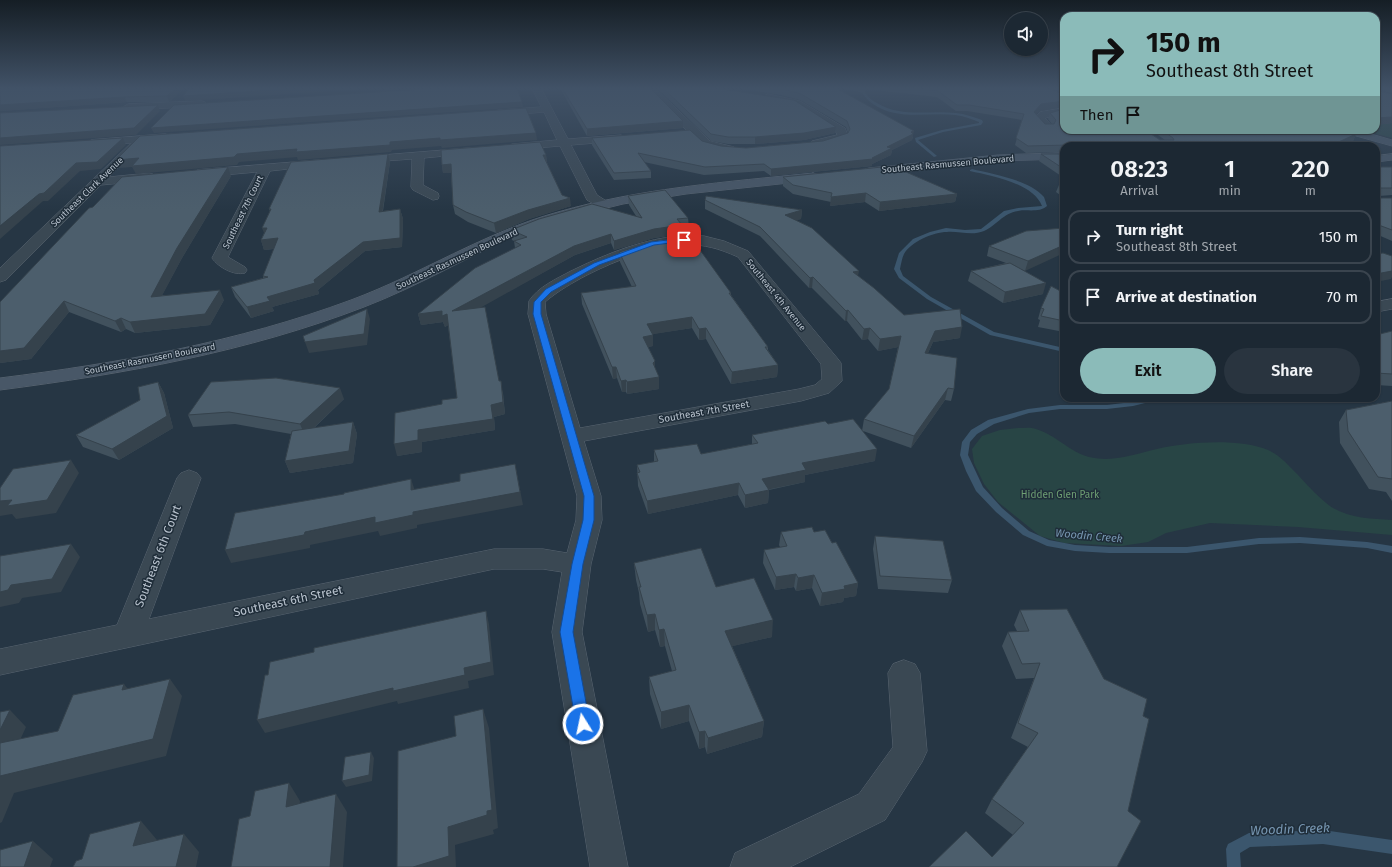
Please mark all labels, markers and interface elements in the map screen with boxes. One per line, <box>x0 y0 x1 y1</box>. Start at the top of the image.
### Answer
map controls <box>1004 12 1048 56</box>
button: sound <box>1004 12 1048 56</box>
text: 150 m <box>1146 26 1221 59</box>
icon: right <box>1080 28 1132 80</box>
text: Southeast 8th Street <box>1146 60 1313 82</box>
icon: arrive <box>1122 104 1144 126</box>
text: Then <box>1080 106 1114 124</box>
street label: Southeast Rasmussen Boulevard <box>881 153 1015 175</box>
street label: Southeast Clark Avenue <box>49 155 125 229</box>
text: 08:23 <box>1110 155 1168 183</box>
text: 1 <box>1224 155 1235 183</box>
text: 220 <box>1291 155 1330 183</box>
street label: Southeast 7th Court <box>221 173 265 250</box>
text: Arrival <box>1120 183 1158 198</box>
text: min <box>1219 183 1241 198</box>
text: m <box>1305 183 1316 198</box>
text: Turn right <box>1116 221 1183 239</box>
pin <box>667 223 701 257</box>
street label: Southeast Rasmussen Boulevard <box>395 226 519 292</box>
icon: right <box>1082 226 1104 248</box>
text: 150 m <box>1319 228 1358 246</box>
icon: arrive <box>673 229 695 251</box>
text: Southeast 8th Street <box>1116 239 1237 254</box>
street label: Southeast 4th Avenue <box>744 257 808 333</box>
icon: arrive <box>1082 286 1104 308</box>
text: Arrive at destination <box>1116 288 1257 306</box>
text: 70 m <box>1326 288 1358 306</box>
street label: Southeast Rasmussen Boulevard <box>84 341 216 377</box>
button: Exit <box>1080 348 1216 394</box>
button: Share <box>1224 348 1360 394</box>
street label: Southeast 7th Street <box>658 398 751 426</box>
park label: Hidden Glen Park <box>1021 489 1100 501</box>
street label: Southeast 6th Court <box>132 502 184 609</box>
water label: Woodin Creek <box>1055 527 1123 545</box>
street label: Southeast 6th Street <box>232 582 345 619</box>
position arrow <box>562 703 604 745</box>
water label: Woodin Creek <box>1250 820 1330 838</box>

